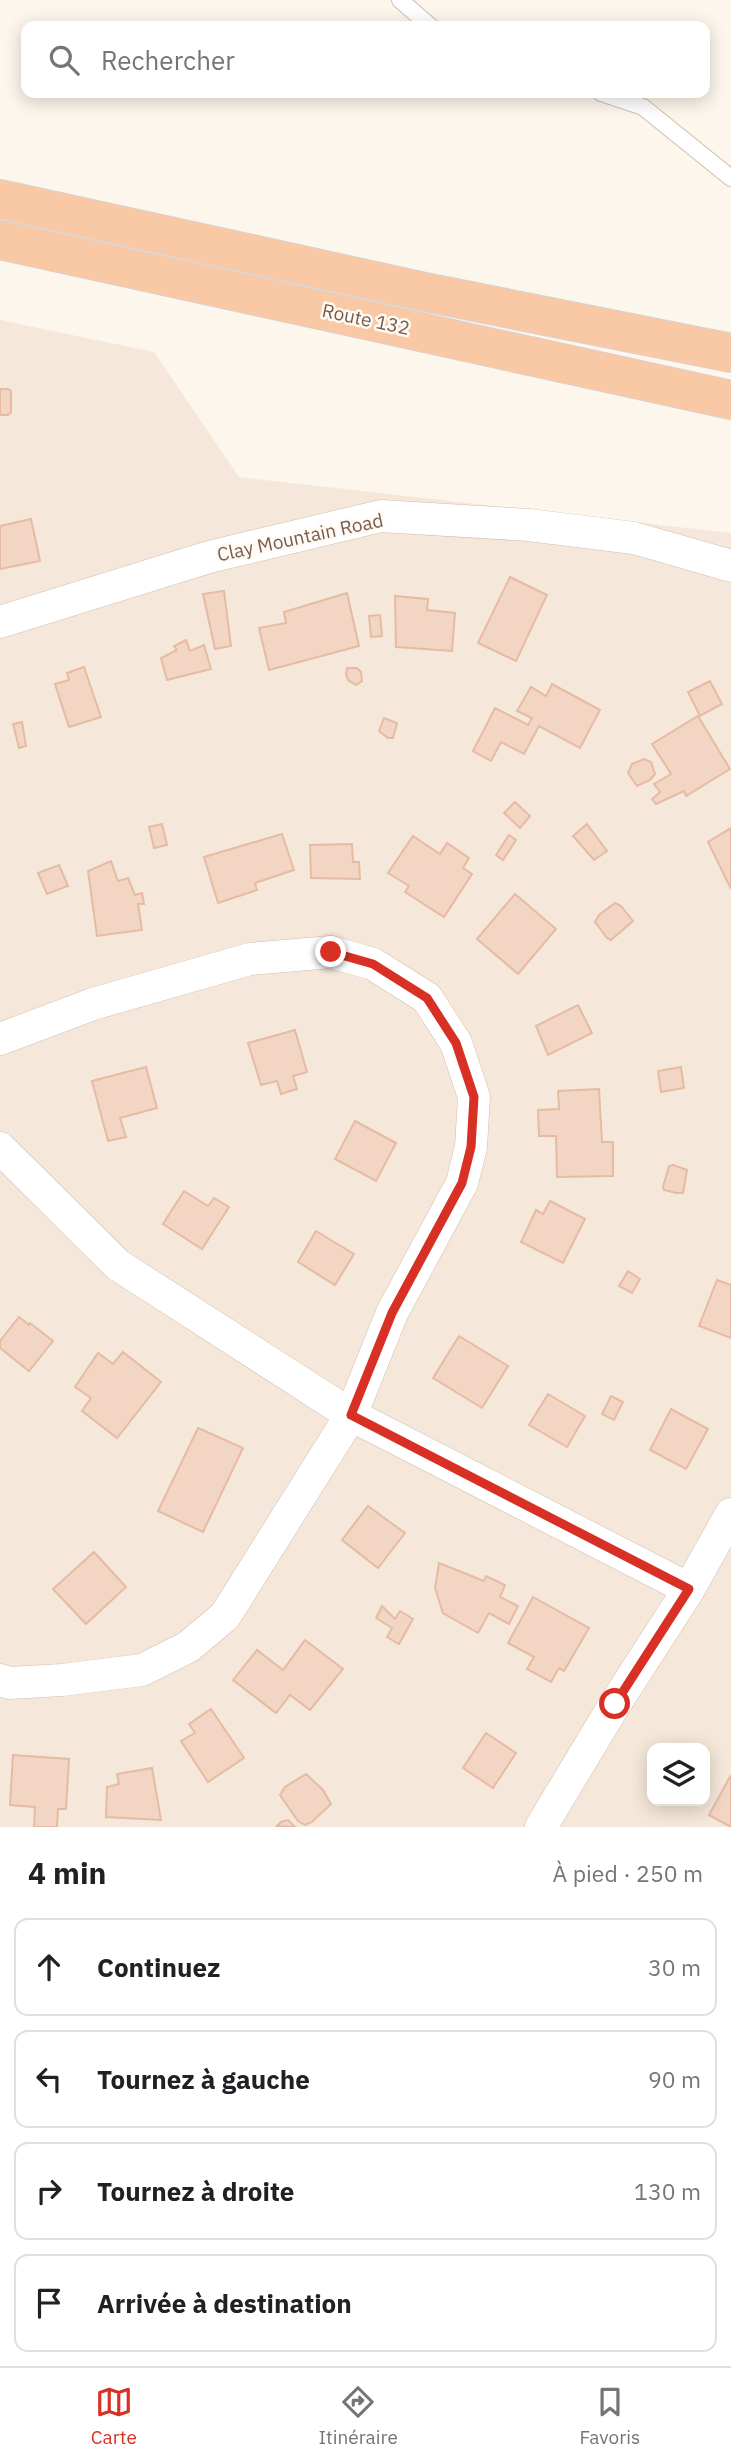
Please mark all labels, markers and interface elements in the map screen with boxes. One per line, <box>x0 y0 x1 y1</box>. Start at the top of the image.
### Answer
search box <box>21 21 710 98</box>
icon: search <box>45 41 83 79</box>
text: Rechercher <box>101 43 235 77</box>
street label: Route 132 <box>320 298 412 340</box>
street label: Clay Mountain Road <box>215 508 385 566</box>
route end <box>315 936 346 967</box>
route start <box>599 1688 630 1719</box>
map controls <box>647 1743 710 1806</box>
button: layers <box>647 1743 710 1806</box>
text: 4 min <box>28 1853 106 1892</box>
text: À pied · 250 m <box>553 1858 703 1888</box>
icon: ahead <box>30 1948 68 1986</box>
text: Continuez <box>97 1950 220 1984</box>
text: 30 m <box>648 1952 701 1982</box>
icon: left <box>30 2060 68 2098</box>
text: Tournez à gauche <box>97 2062 310 2096</box>
text: 90 m <box>648 2064 701 2094</box>
icon: right <box>30 2172 68 2210</box>
text: Tournez à droite <box>97 2174 294 2208</box>
text: 130 m <box>634 2176 701 2206</box>
icon: arrive <box>30 2284 68 2322</box>
text: Arrivée à destination <box>97 2286 352 2320</box>
tab: Carte <box>91 2383 137 2449</box>
tab: Itinéraire <box>318 2383 398 2449</box>
tab: Favoris <box>579 2383 640 2449</box>

